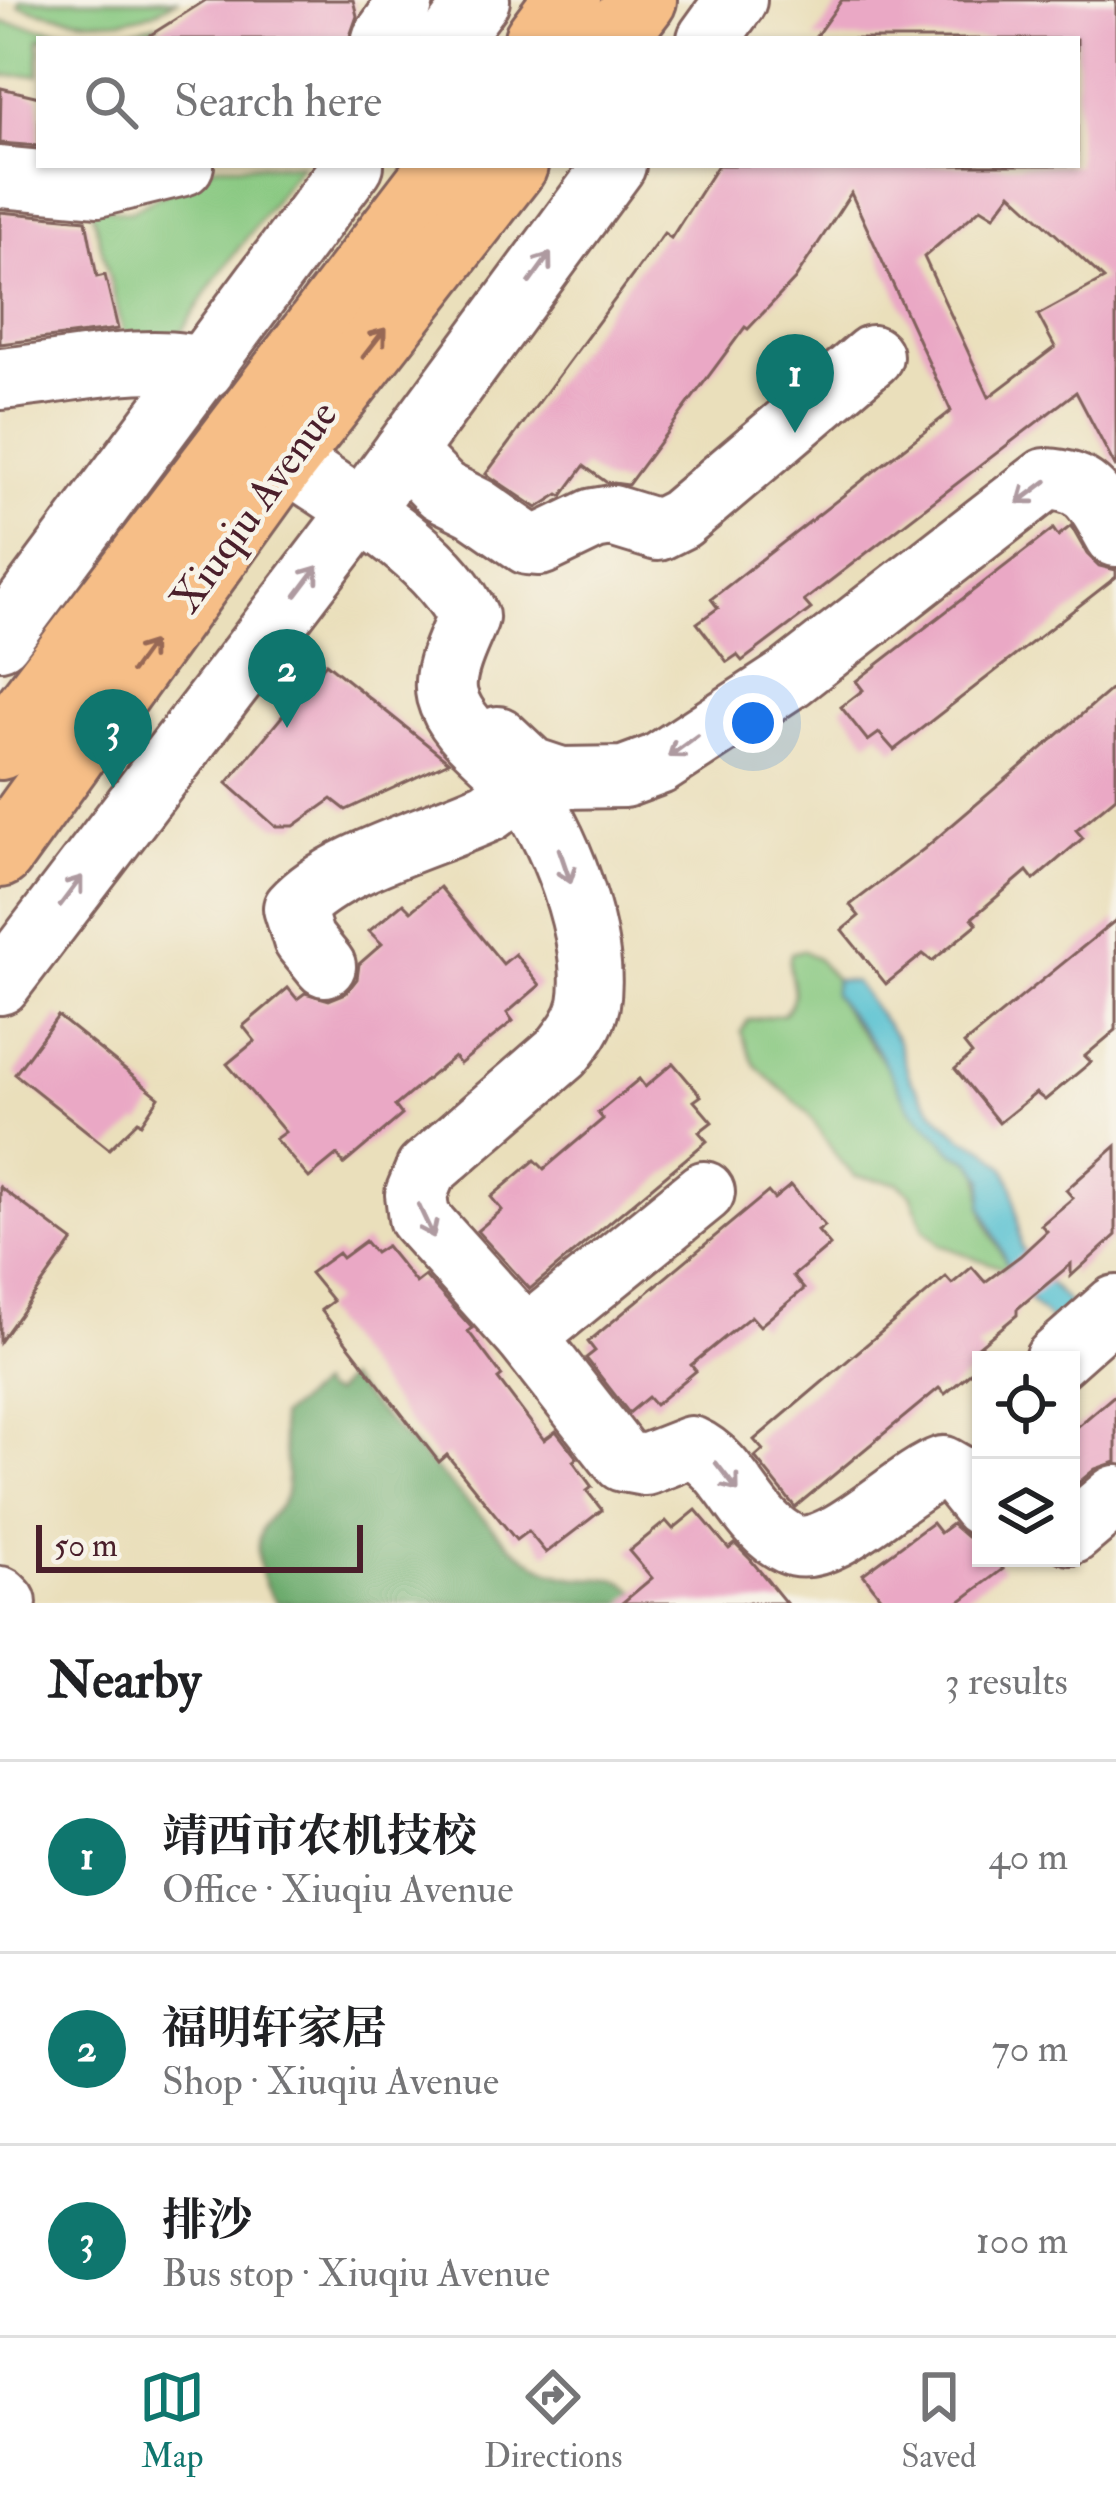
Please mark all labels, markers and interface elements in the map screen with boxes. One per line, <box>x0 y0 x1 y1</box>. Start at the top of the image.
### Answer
search box <box>36 36 1080 168</box>
icon: search <box>78 69 144 135</box>
text: Search here <box>174 74 382 130</box>
one-way arrow <box>526 252 552 285</box>
one-way arrow <box>360 328 387 360</box>
pin: 1 <box>756 334 834 433</box>
street label: Xiuqiu Avenue <box>160 391 349 624</box>
one-way arrow <box>1016 478 1048 504</box>
one-way arrow <box>293 565 320 597</box>
pin: 2 <box>248 629 326 728</box>
one-way arrow <box>129 641 155 674</box>
pin: 3 <box>74 689 152 788</box>
your location <box>723 693 783 753</box>
one-way arrow <box>667 733 700 758</box>
one-way arrow <box>556 847 577 884</box>
one-way arrow <box>58 875 83 908</box>
one-way arrow <box>416 1202 438 1238</box>
map controls <box>972 1351 1080 1567</box>
button: locate <box>972 1351 1080 1459</box>
button: layers <box>972 1459 1080 1567</box>
one-way arrow <box>713 1461 740 1493</box>
scale bar <box>36 1519 363 1572</box>
text: 50 m <box>54 1525 118 1566</box>
text: Nearby <box>48 1649 201 1713</box>
text: 3 results <box>945 1657 1068 1706</box>
text: 靖西市农机技校 <box>162 1809 477 1865</box>
text: 1 <box>80 1832 94 1881</box>
text: 40 m <box>989 1832 1068 1881</box>
text: Office · Xiuqiu Avenue <box>162 1865 514 1914</box>
text: 福明轩家居 <box>162 2001 387 2057</box>
text: 2 <box>77 2024 97 2073</box>
text: 70 m <box>992 2024 1068 2073</box>
text: Shop · Xiuqiu Avenue <box>162 2057 499 2106</box>
text: 排沙 <box>162 2193 252 2249</box>
text: 3 <box>80 2216 94 2265</box>
text: 100 m <box>976 2216 1068 2265</box>
text: Bus stop · Xiuqiu Avenue <box>162 2249 550 2298</box>
tab: Map <box>139 2364 205 2477</box>
tab: Directions <box>484 2364 623 2477</box>
tab: Saved <box>901 2364 977 2477</box>

